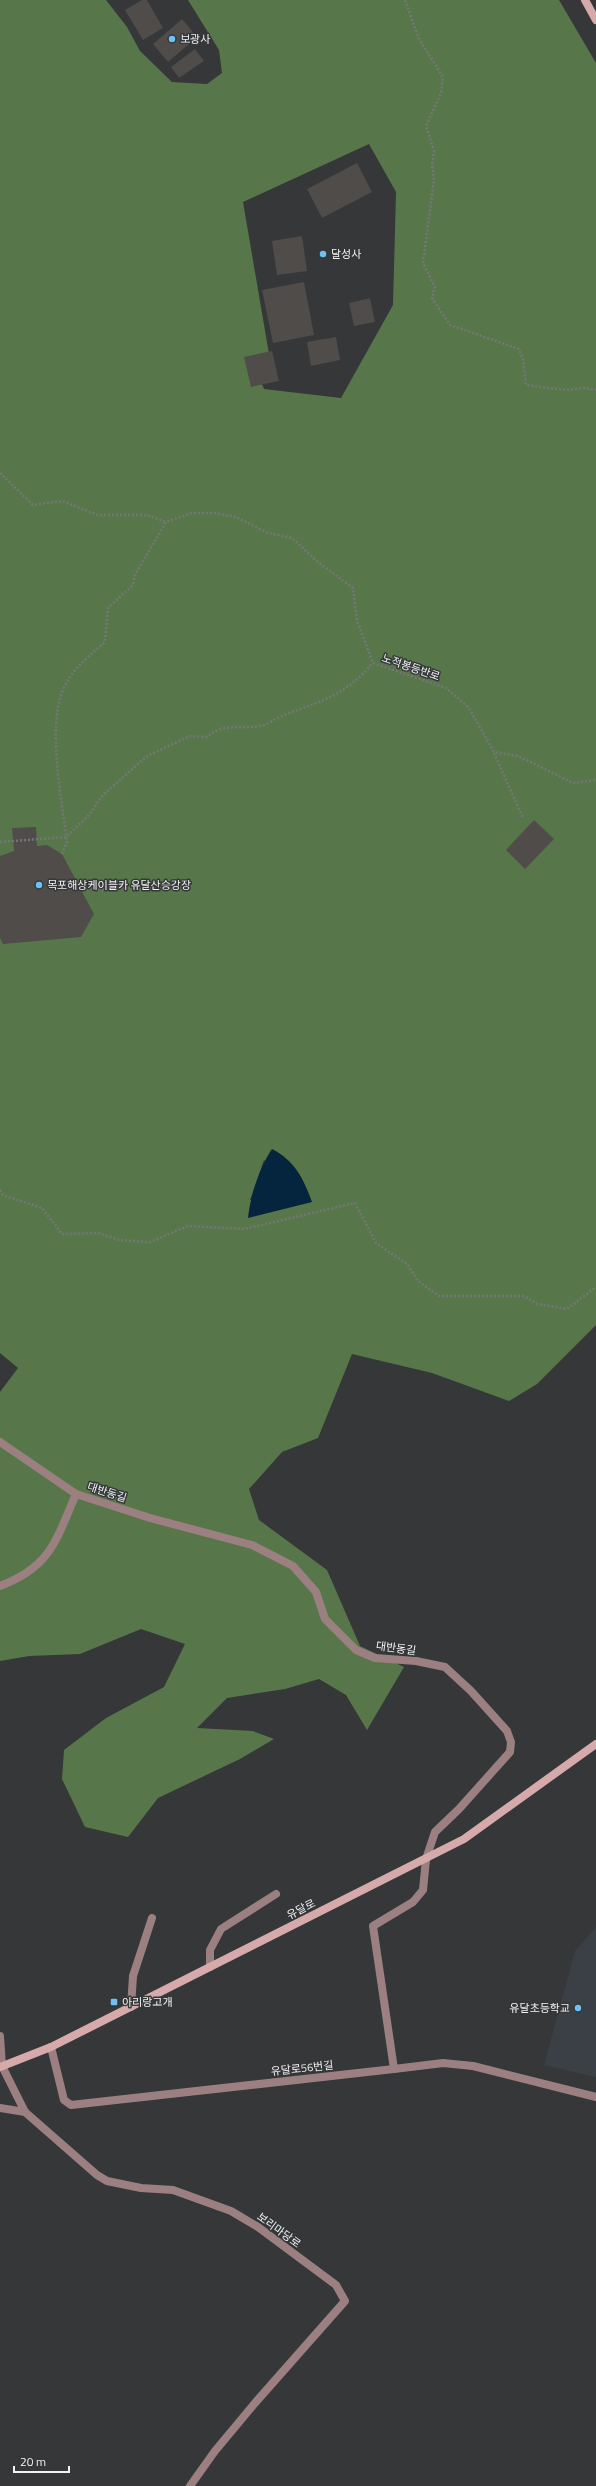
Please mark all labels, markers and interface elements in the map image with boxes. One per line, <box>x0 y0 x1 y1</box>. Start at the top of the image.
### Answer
place label: 보광사 <box>180 31 210 47</box>
marker: 보광사 <box>167 34 177 44</box>
place label: 달성사 <box>331 246 361 262</box>
marker: 달성사 <box>318 249 328 259</box>
street label: 노적봉등반로 <box>380 650 442 684</box>
place label: 목포해상케이블카 유달산승강장 <box>47 877 191 893</box>
marker: 목포해상케이블카 유달산승강장 <box>34 880 44 890</box>
street label: 대반동길 <box>85 1478 129 1506</box>
street label: 대반동길 <box>375 1637 417 1659</box>
street label: 유달로 <box>284 1895 318 1923</box>
place label: 아리랑고개 <box>122 1994 173 2010</box>
marker: 아리랑고개 <box>109 1997 119 2007</box>
place label: 유달초등학교 <box>509 2000 570 2016</box>
marker: 유달초등학교 <box>573 2003 583 2013</box>
street label: 유달로56번길 <box>270 2057 334 2079</box>
street label: 보리마당로 <box>254 2209 304 2251</box>
scale bar <box>14 2448 69 2474</box>
text: 20 m <box>20 2452 46 2471</box>

